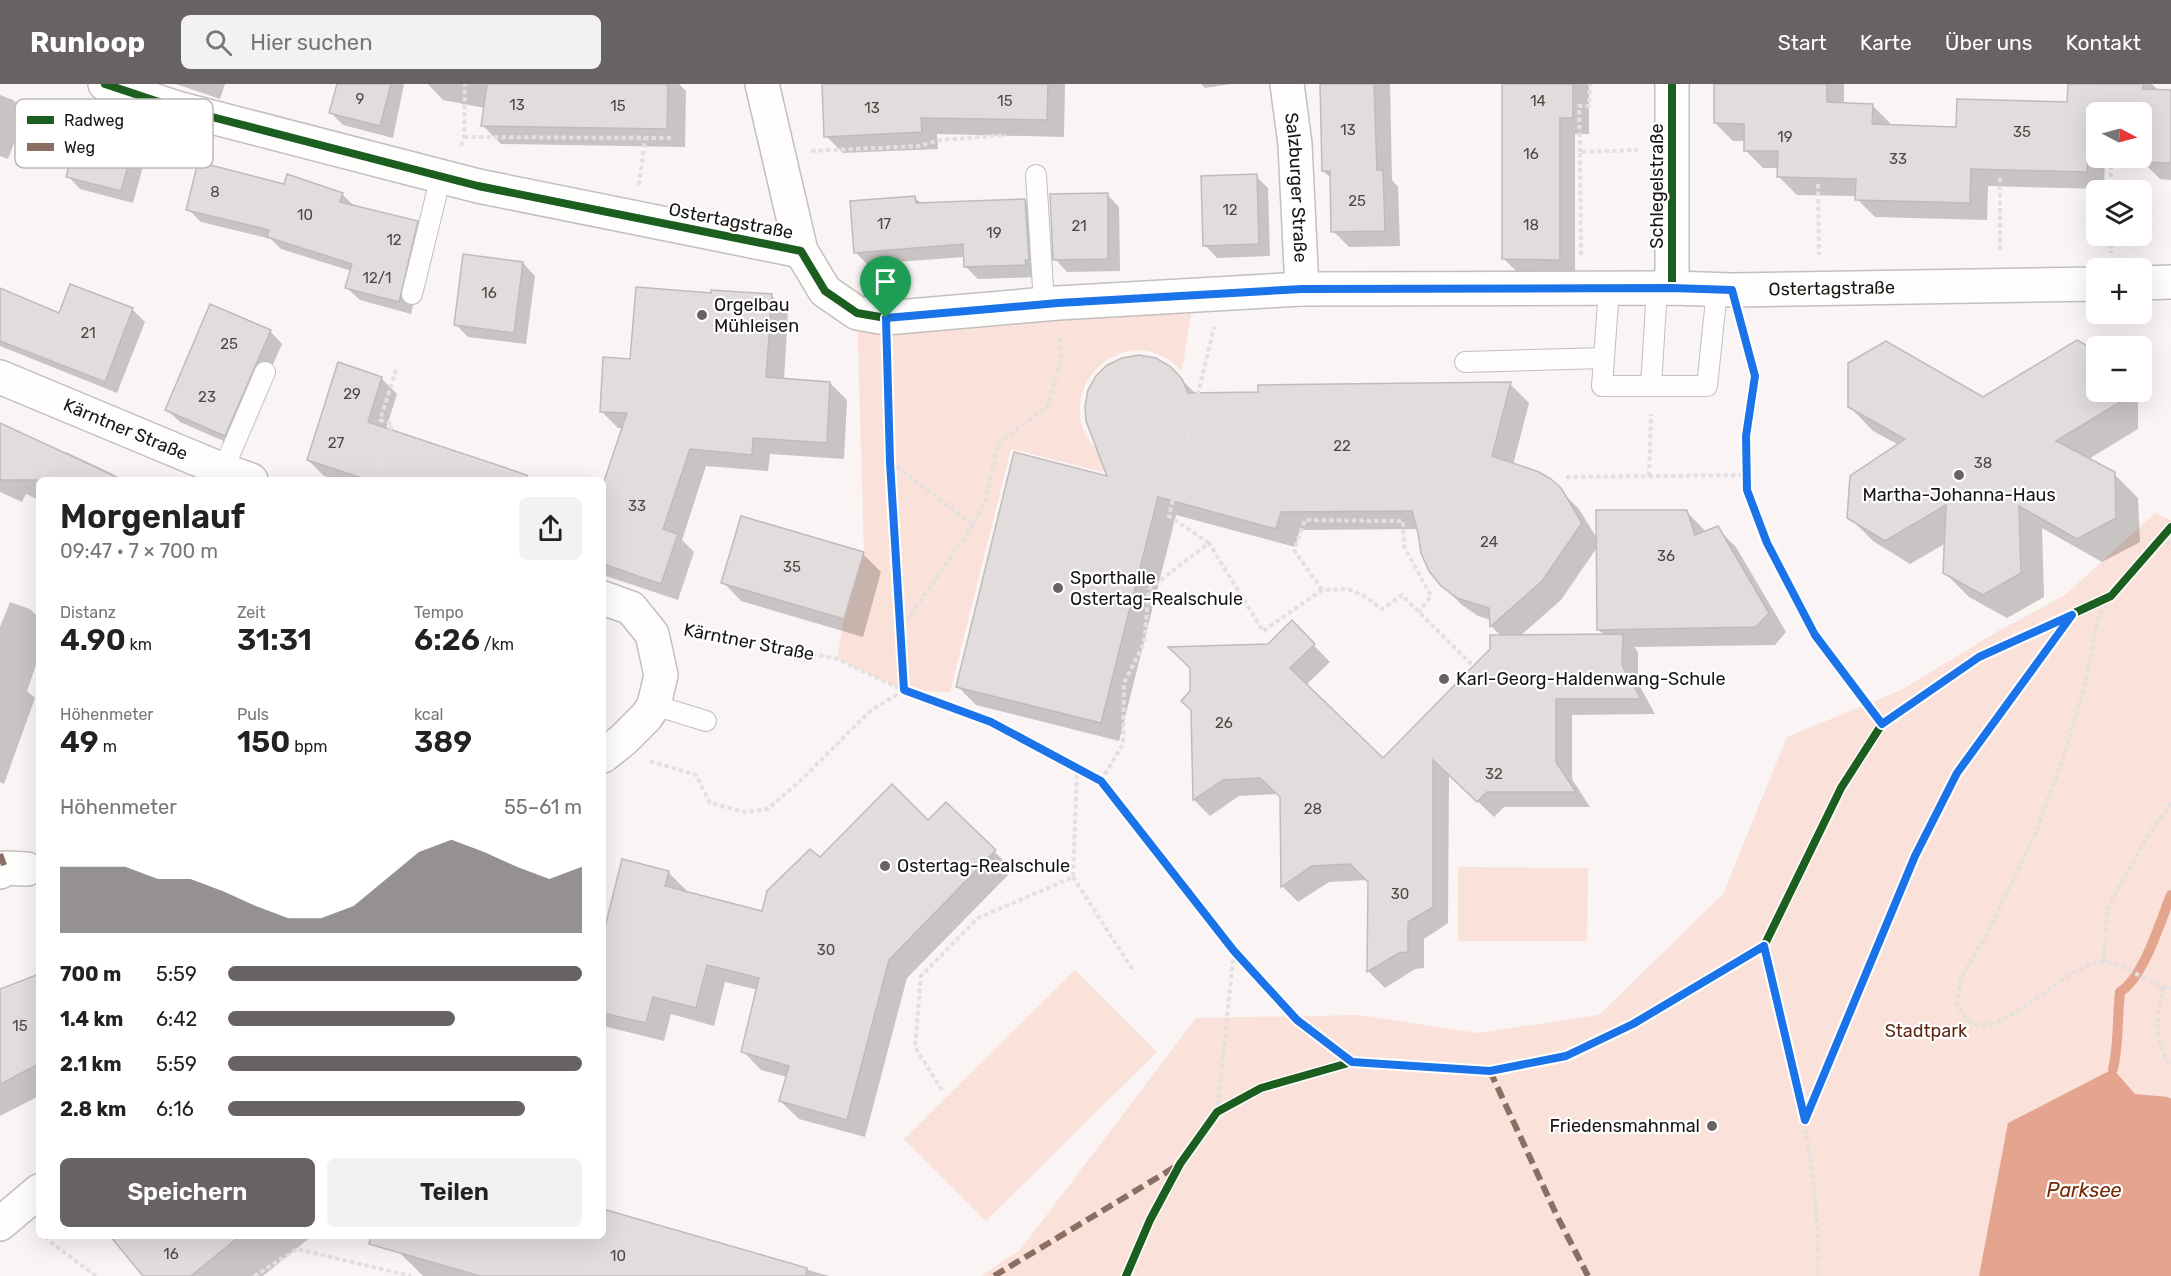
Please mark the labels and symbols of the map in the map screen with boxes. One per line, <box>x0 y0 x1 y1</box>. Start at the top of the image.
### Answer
house number: 9 <box>356 90 365 108</box>
house number: 15 <box>997 92 1013 110</box>
house number: 14 <box>1530 92 1546 110</box>
house number: 13 <box>509 96 525 114</box>
house number: 15 <box>610 97 626 115</box>
legend <box>15 99 213 168</box>
house number: 13 <box>864 99 880 117</box>
north arrow <box>2086 102 2152 168</box>
text: Radweg <box>64 111 124 130</box>
street label: Salzburger Straße <box>1280 111 1312 263</box>
house number: 13 <box>1340 121 1356 139</box>
street label: Schlegelstraße <box>1646 123 1668 249</box>
house number: 35 <box>2013 123 2031 141</box>
house number: 19 <box>1777 128 1793 146</box>
text: Weg <box>64 138 95 157</box>
house number: 16 <box>1523 145 1539 163</box>
house number: 33 <box>1889 150 1907 168</box>
house number: 8 <box>210 183 220 201</box>
house number: 25 <box>1348 192 1366 210</box>
street label: Ostertagstraße <box>667 198 795 244</box>
house number: 12 <box>1222 201 1238 219</box>
house number: 10 <box>297 206 313 224</box>
house number: 17 <box>877 215 891 233</box>
house number: 18 <box>1523 216 1539 234</box>
house number: 21 <box>1071 217 1087 235</box>
house number: 19 <box>986 224 1002 242</box>
house number: 12 <box>386 231 402 249</box>
pin <box>860 256 911 318</box>
house number: 12/1 <box>363 269 391 287</box>
street label: Ostertagstraße <box>1768 276 1895 300</box>
house number: 16 <box>481 284 497 302</box>
place label: Orgelbau Mühleisen <box>714 294 799 337</box>
marker: Orgelbau Mühleisen <box>695 308 709 322</box>
house number: 21 <box>80 324 96 342</box>
house number: 25 <box>220 335 238 353</box>
house number: 29 <box>343 385 361 403</box>
house number: 23 <box>198 388 216 406</box>
street label: Kärntner Straße <box>60 394 191 465</box>
house number: 27 <box>328 434 345 452</box>
house number: 22 <box>1333 437 1351 455</box>
house number: 38 <box>1974 454 1992 472</box>
marker: Martha-Johanna-Haus <box>1952 468 1966 482</box>
place label: Martha-Johanna-Haus <box>1862 484 2056 506</box>
house number: 33 <box>628 497 646 515</box>
house number: 24 <box>1480 533 1498 551</box>
house number: 36 <box>1657 547 1675 565</box>
house number: 35 <box>783 558 801 576</box>
place label: Sporthalle Ostertag-Realschule <box>1070 567 1243 610</box>
marker: Sporthalle Ostertag-Realschule <box>1051 581 1065 595</box>
street label: Kärntner Straße <box>682 619 816 665</box>
place label: Karl-Georg-Haldenwang-Schule <box>1456 668 1725 690</box>
marker: Karl-Georg-Haldenwang-Schule <box>1437 672 1451 686</box>
house number: 26 <box>1215 714 1233 732</box>
house number: 32 <box>1485 765 1503 783</box>
house number: 28 <box>1304 800 1322 818</box>
place label: Ostertag-Realschule <box>897 855 1070 877</box>
marker: Ostertag-Realschule <box>878 859 892 873</box>
house number: 30 <box>1391 885 1409 903</box>
house number: 30 <box>817 941 835 959</box>
house number: 15 <box>12 1017 28 1035</box>
park label: Stadtpark <box>1885 1020 1968 1042</box>
place label: Friedensmahnmal <box>1549 1115 1700 1137</box>
marker: Friedensmahnmal <box>1705 1119 1719 1133</box>
water label: Parksee <box>2047 1178 2121 1202</box>
house number: 16 <box>163 1245 179 1263</box>
house number: 10 <box>610 1247 626 1265</box>

